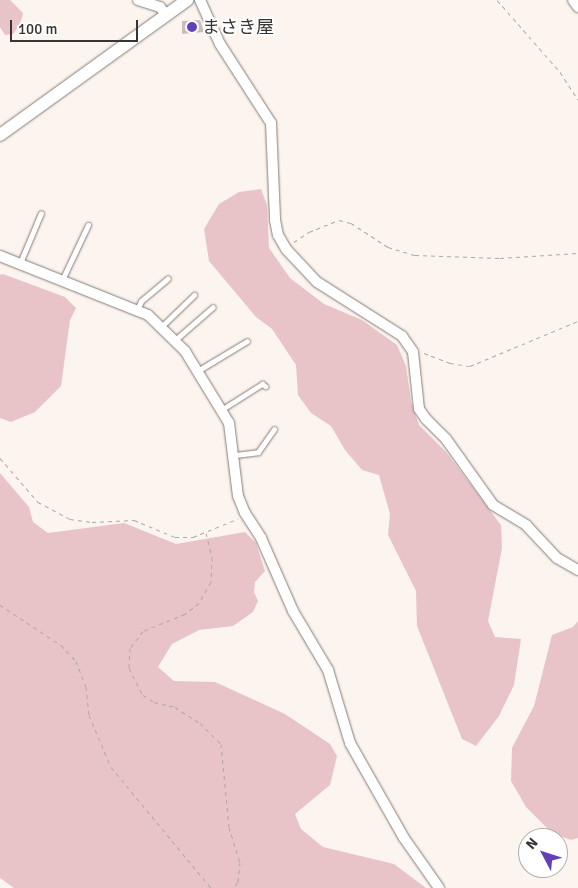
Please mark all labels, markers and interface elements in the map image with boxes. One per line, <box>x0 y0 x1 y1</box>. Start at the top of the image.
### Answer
scale bar <box>12 10 140 42</box>
place label: まさき屋 <box>202 16 274 38</box>
text: 100 m <box>18 20 58 38</box>
marker: まさき屋 <box>186 21 198 33</box>
north arrow <box>518 828 568 878</box>
text: N <box>522 834 542 853</box>

